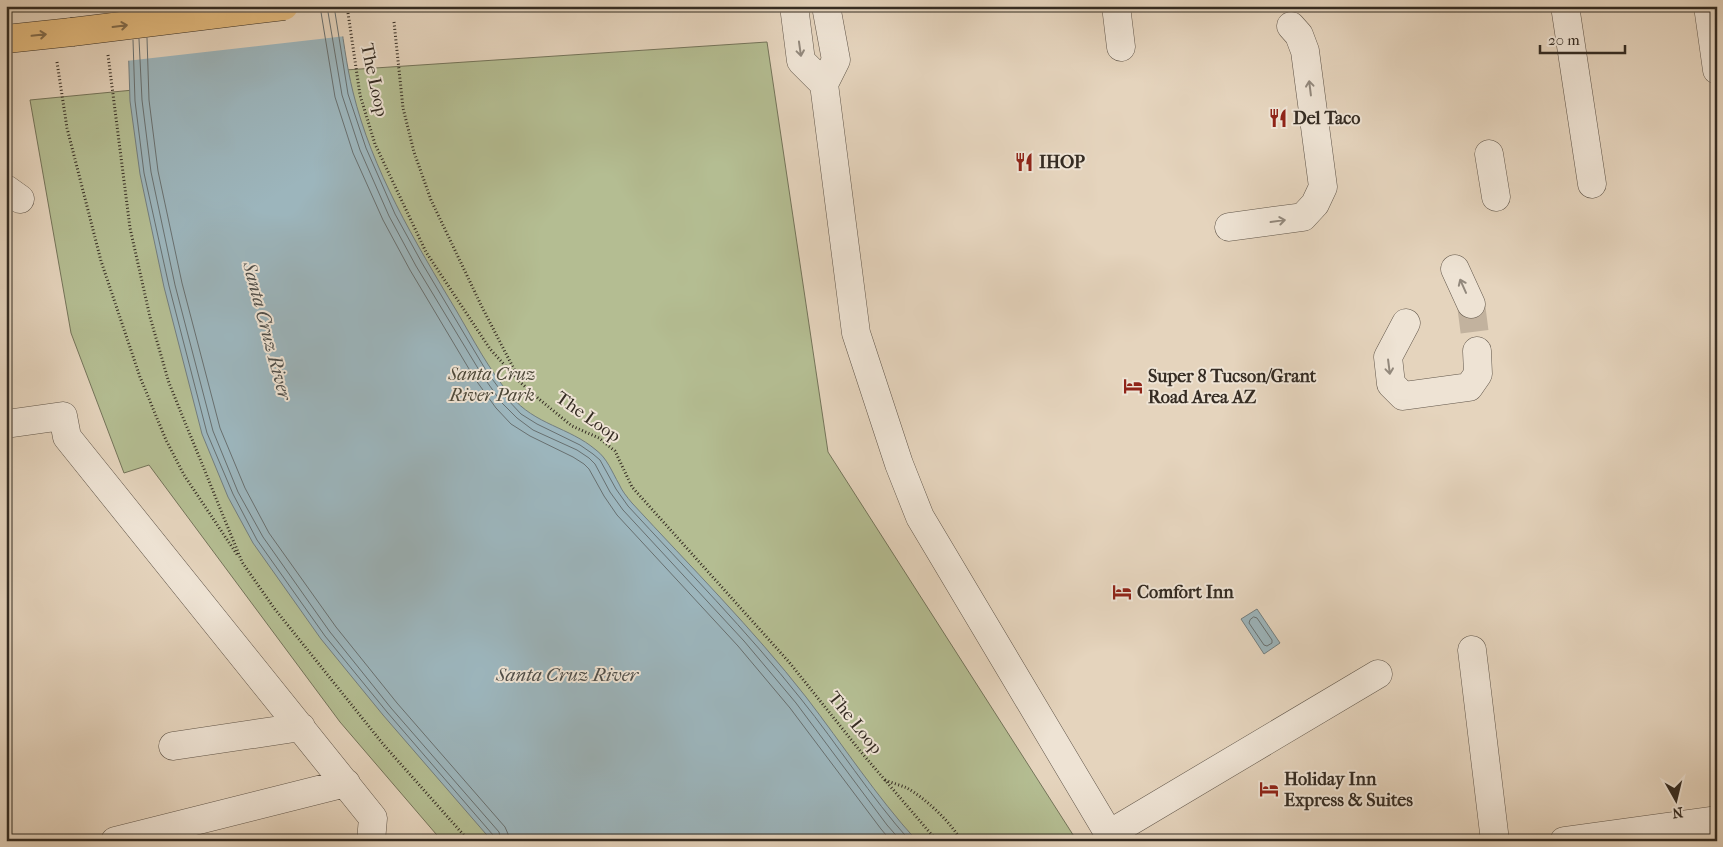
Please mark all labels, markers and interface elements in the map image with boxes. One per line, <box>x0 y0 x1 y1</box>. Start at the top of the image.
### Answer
one-way arrow <box>112 21 128 31</box>
scale bar <box>1540 22 1626 54</box>
one-way arrow <box>31 30 47 40</box>
text: 20 m <box>1548 31 1580 49</box>
street label: The Loop <box>356 41 392 119</box>
one-way arrow <box>795 41 805 57</box>
one-way arrow <box>1305 80 1315 96</box>
restaurant icon: Del Taco <box>1267 107 1289 129</box>
place label: Del Taco <box>1293 108 1360 129</box>
restaurant icon: IHOP <box>1013 151 1035 173</box>
place label: IHOP <box>1039 152 1085 173</box>
one-way arrow <box>1269 216 1285 226</box>
water label: Santa Cruz River <box>238 259 296 404</box>
one-way arrow <box>1458 279 1468 294</box>
one-way arrow <box>1384 358 1394 374</box>
park label: Santa Cruz River Park <box>447 364 536 406</box>
place label: Super 8 Tucson/Grant Road Area AZ <box>1148 366 1317 408</box>
hotel icon: Super 8 Tucson/Grant Road Area AZ <box>1122 375 1144 397</box>
street label: The Loop <box>552 387 625 447</box>
hotel icon: Comfort Inn <box>1111 581 1133 603</box>
place label: Comfort Inn <box>1137 582 1234 603</box>
water label: Santa Cruz River <box>495 664 639 686</box>
street label: The Loop <box>823 688 887 759</box>
place label: Holiday Inn Express & Suites <box>1284 769 1413 811</box>
north arrow <box>1650 774 1700 824</box>
hotel icon: Holiday Inn Express & Suites <box>1258 778 1280 800</box>
text: N <box>1671 803 1684 822</box>

